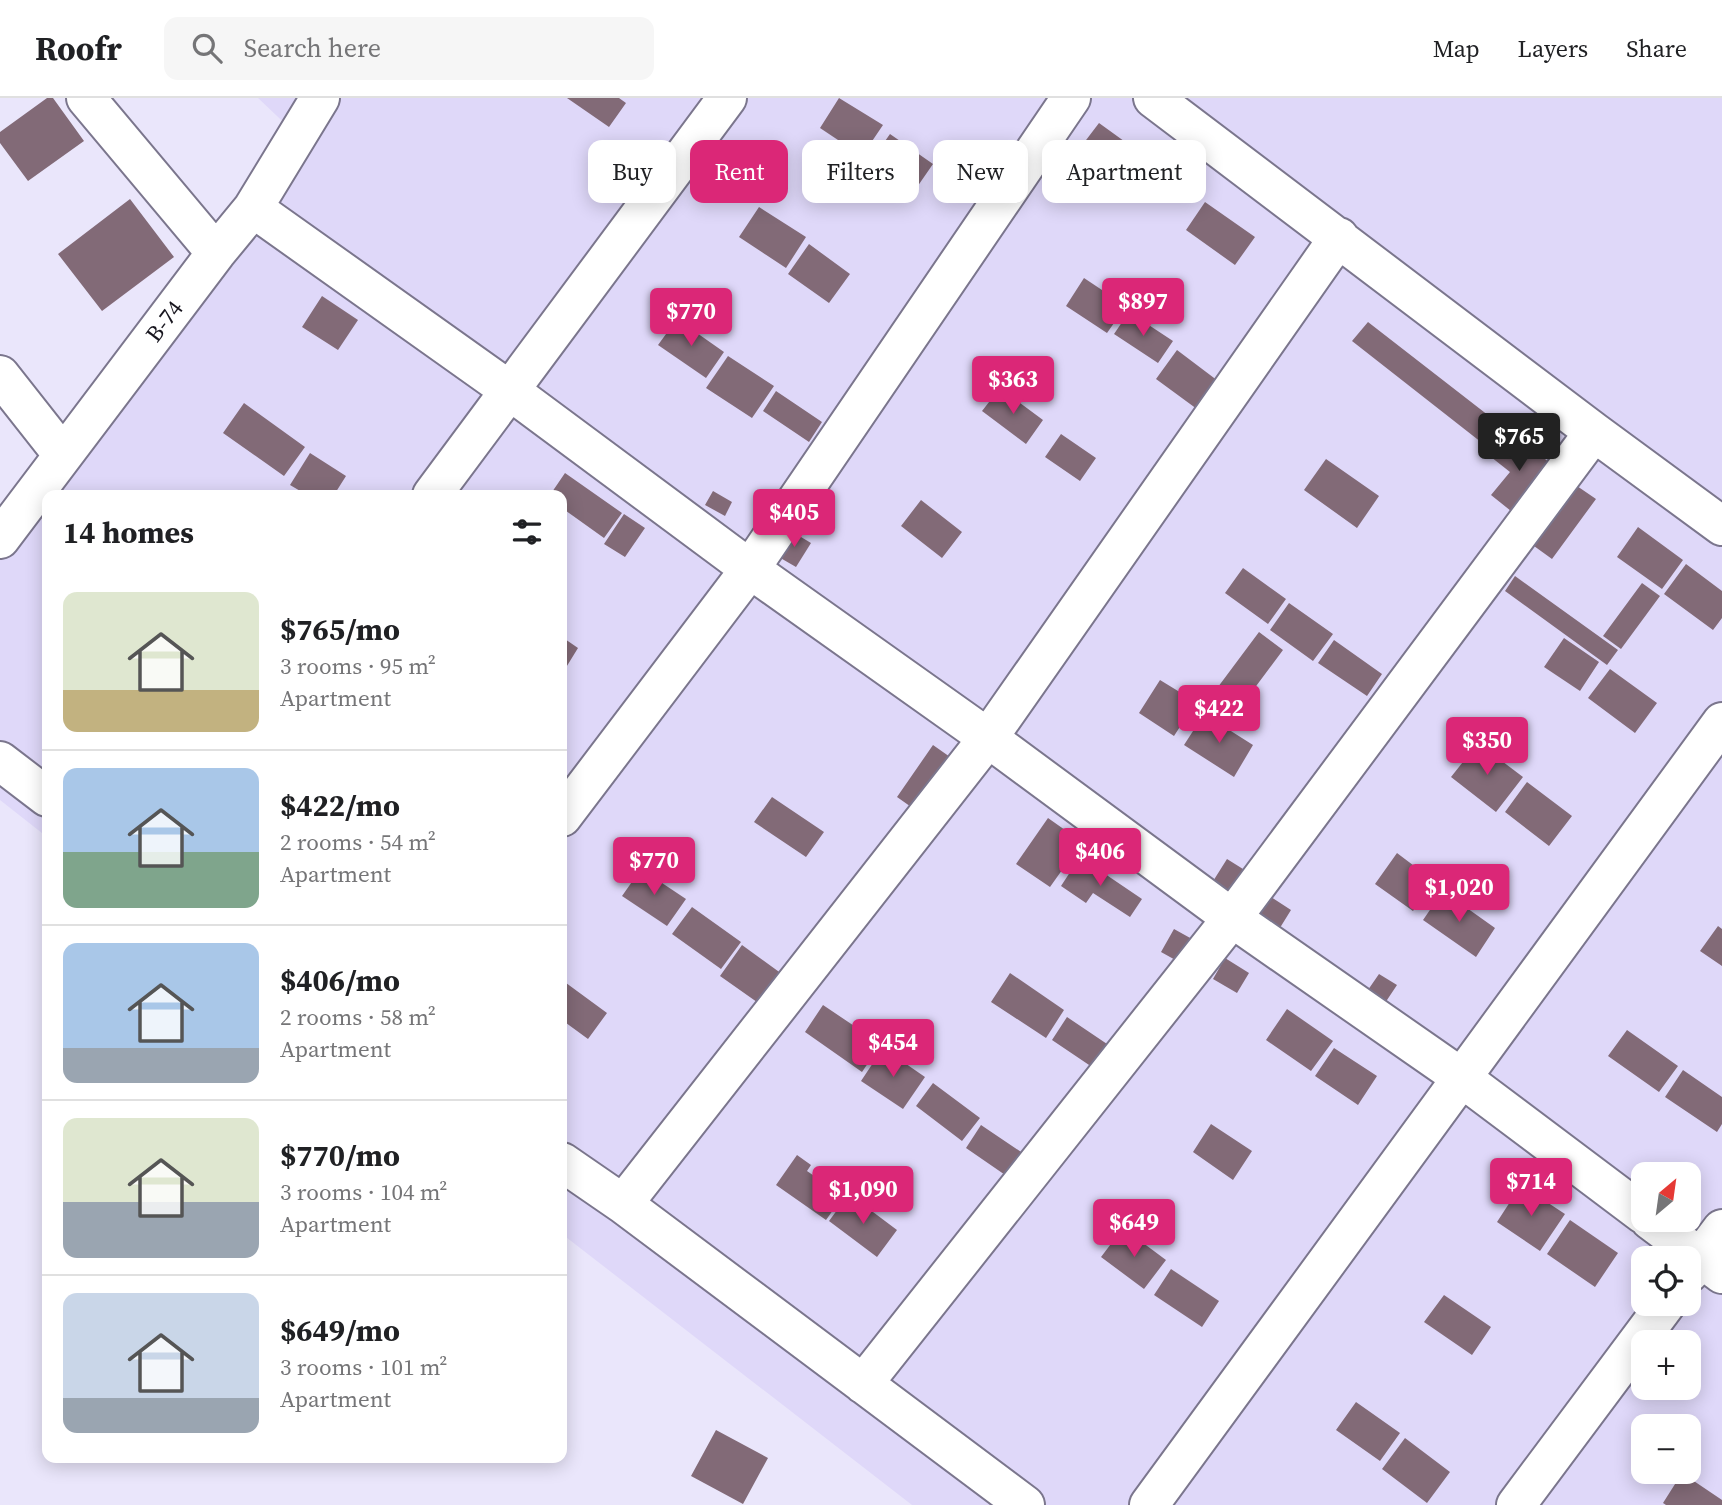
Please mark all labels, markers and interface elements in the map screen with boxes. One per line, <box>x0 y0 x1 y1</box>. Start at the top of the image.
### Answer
search box <box>164 17 654 80</box>
text: Roofr <box>35 26 122 71</box>
icon: search <box>188 29 226 67</box>
text: Search here <box>244 30 381 66</box>
text: Map <box>1433 32 1480 65</box>
text: Layers <box>1518 32 1588 65</box>
text: Share <box>1626 32 1687 65</box>
chip: Buy <box>588 140 676 203</box>
chip: Rent <box>690 140 788 203</box>
chip: Filters <box>802 140 919 203</box>
chip: New <box>933 140 1028 203</box>
chip: Apartment <box>1042 140 1206 203</box>
pin: $897 <box>1102 278 1184 338</box>
text: $897 <box>1118 285 1168 317</box>
pin: $770 <box>650 288 732 348</box>
street label: B-74 <box>138 293 191 348</box>
text: $770 <box>666 295 716 327</box>
pin: $363 <box>972 356 1054 416</box>
text: $363 <box>988 363 1038 395</box>
pin: $765 <box>1478 414 1560 473</box>
text: $765 <box>1494 420 1544 452</box>
pin: $405 <box>753 490 835 549</box>
text: $405 <box>769 496 819 528</box>
text: 14 homes <box>63 512 194 553</box>
icon: filters <box>508 513 546 551</box>
text: $765/mo <box>280 609 400 650</box>
icon: home <box>119 620 203 704</box>
text: 3 rooms · 95 m² <box>280 650 436 682</box>
text: Apartment <box>280 682 391 714</box>
pin: $422 <box>1178 686 1260 745</box>
text: $422 <box>1194 692 1244 724</box>
pin: $350 <box>1446 718 1528 777</box>
text: $350 <box>1462 724 1512 756</box>
text: $422/mo <box>280 785 400 826</box>
icon: home <box>119 796 203 880</box>
text: 2 rooms · 54 m² <box>280 826 436 858</box>
pin: $406 <box>1059 828 1141 888</box>
text: $406 <box>1075 835 1125 867</box>
pin: $770 <box>613 838 695 897</box>
text: $770 <box>629 844 679 876</box>
text: Apartment <box>280 858 391 890</box>
pin: $1,020 <box>1402 864 1516 924</box>
text: $1,020 <box>1424 871 1494 903</box>
text: $406/mo <box>280 960 400 1001</box>
icon: home <box>119 971 203 1055</box>
text: 2 rooms · 58 m² <box>280 1001 436 1033</box>
pin: $454 <box>852 1020 934 1079</box>
text: $454 <box>868 1026 918 1058</box>
text: Apartment <box>280 1033 391 1065</box>
text: $770/mo <box>280 1135 400 1176</box>
icon: home <box>119 1146 203 1230</box>
pin: $714 <box>1490 1158 1572 1218</box>
north arrow <box>1631 1162 1701 1232</box>
map controls <box>1631 1162 1701 1484</box>
text: $714 <box>1506 1165 1556 1197</box>
pin: $1,090 <box>806 1166 920 1226</box>
text: $1,090 <box>828 1173 898 1205</box>
text: 3 rooms · 104 m² <box>280 1176 447 1208</box>
pin: $649 <box>1093 1200 1175 1259</box>
text: $649 <box>1109 1206 1159 1238</box>
text: Apartment <box>280 1208 391 1240</box>
button: locate <box>1631 1246 1701 1316</box>
text: $649/mo <box>280 1310 400 1351</box>
icon: home <box>119 1321 203 1405</box>
button: + <box>1631 1330 1701 1400</box>
text: 3 rooms · 101 m² <box>280 1351 447 1383</box>
text: Apartment <box>280 1383 391 1415</box>
button: − <box>1631 1414 1701 1484</box>

